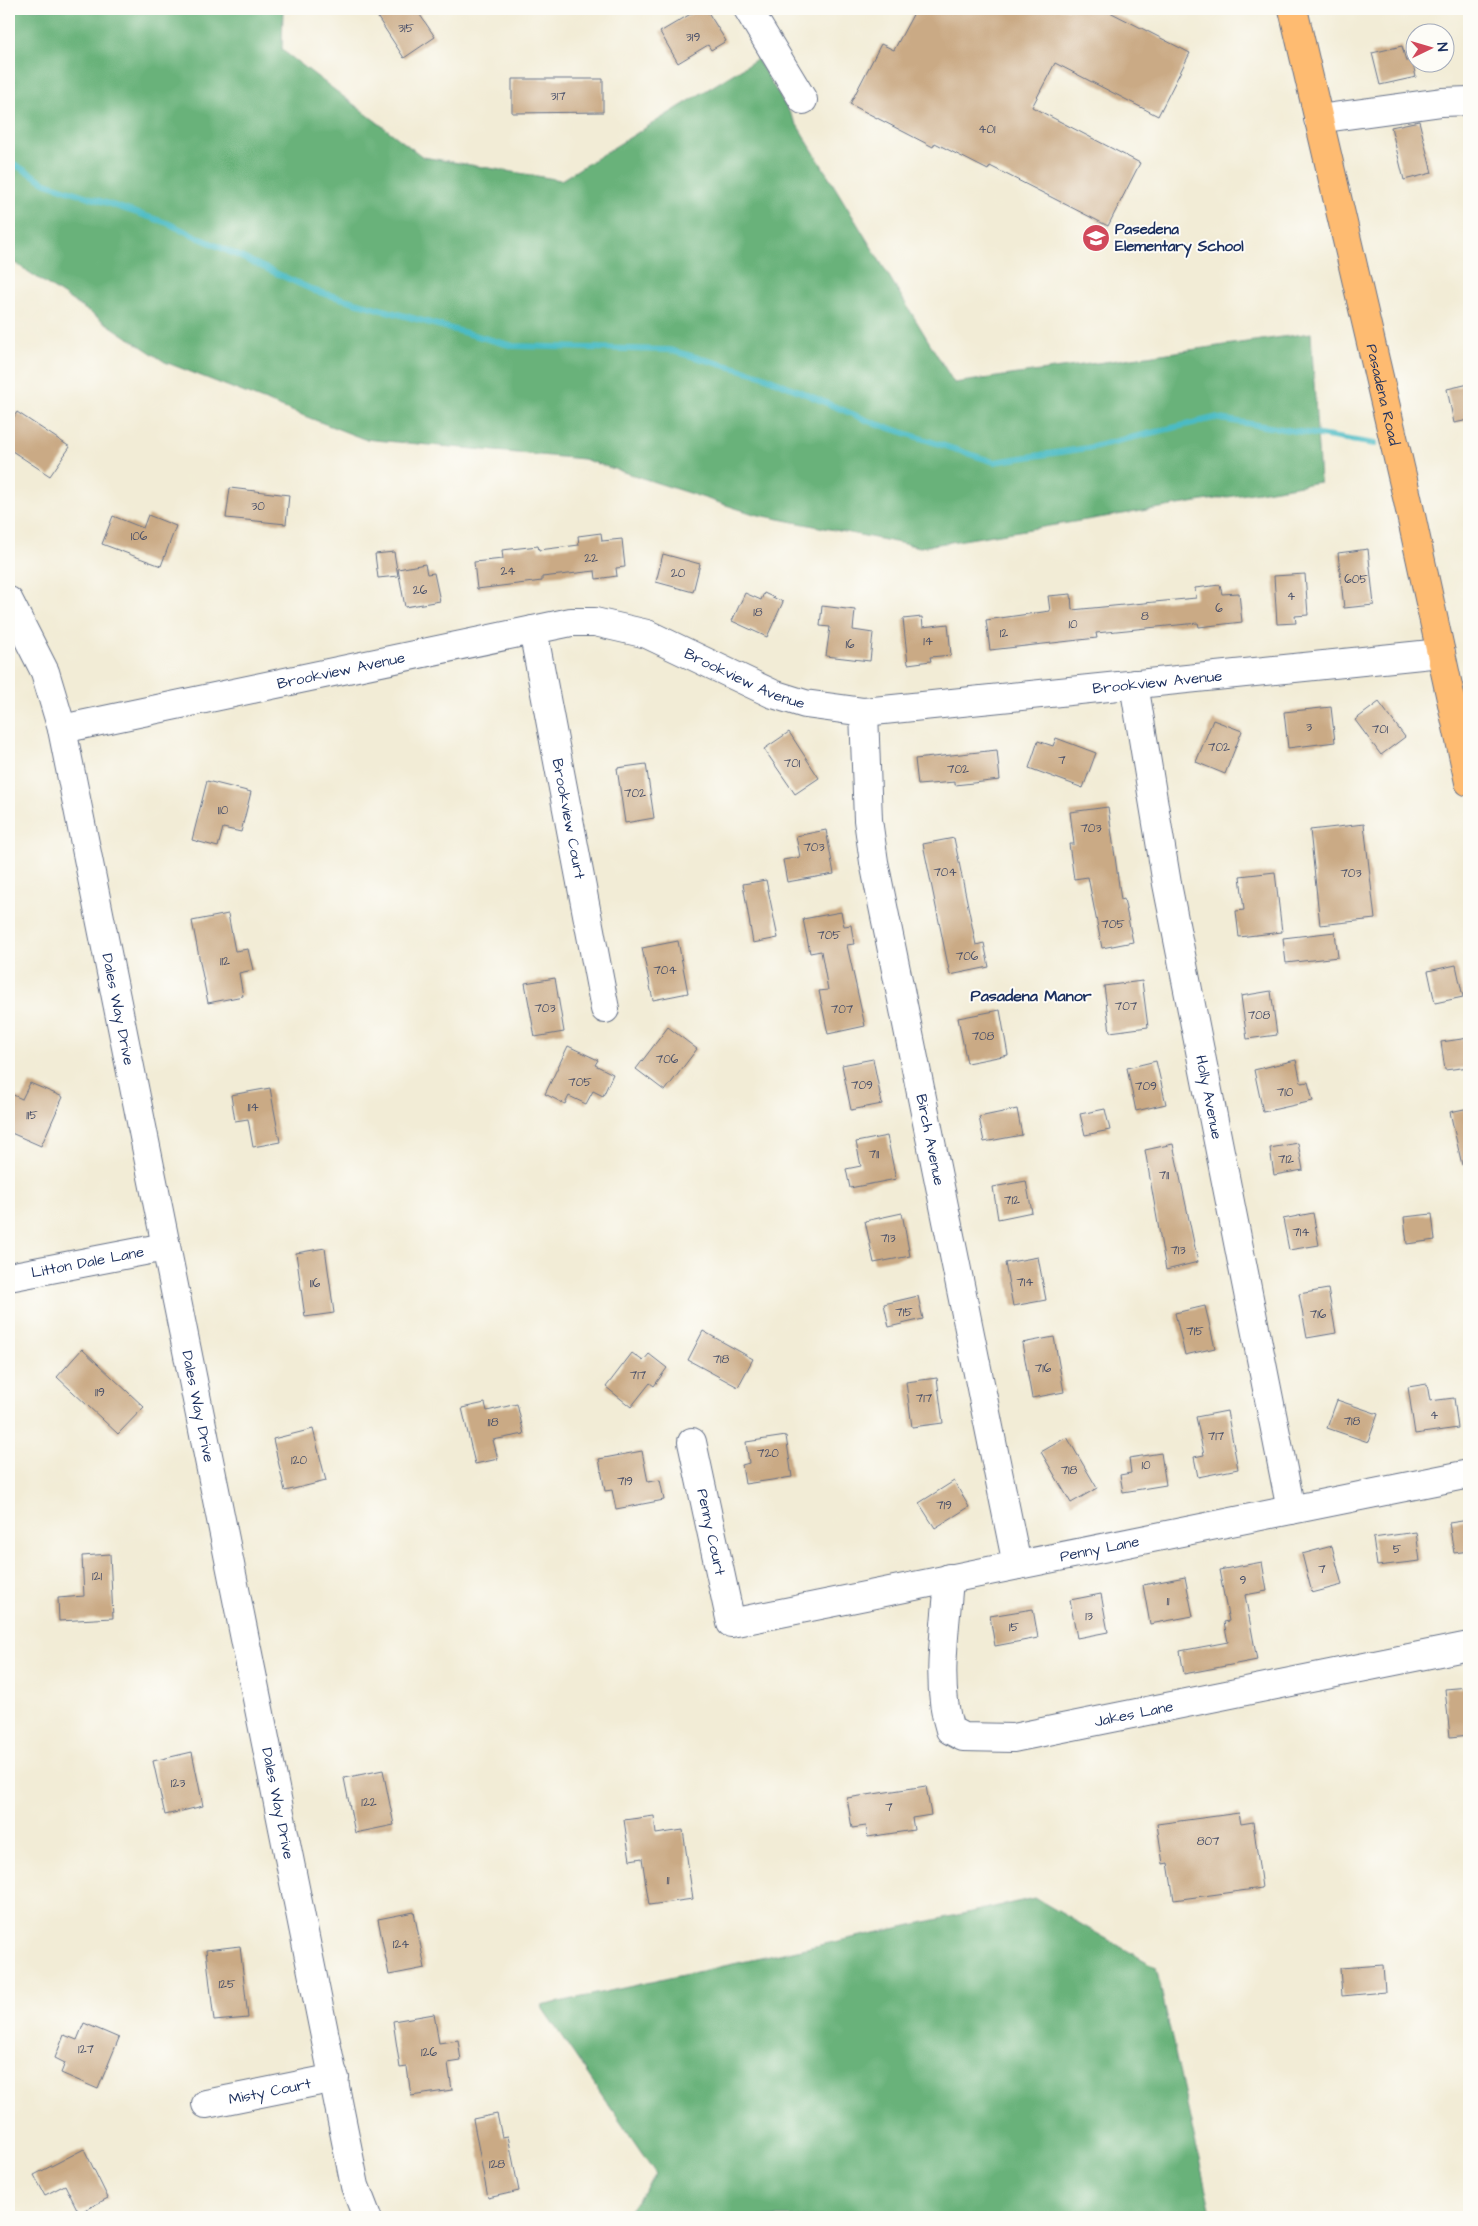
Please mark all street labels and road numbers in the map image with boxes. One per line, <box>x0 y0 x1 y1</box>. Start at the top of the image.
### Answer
street label: Pasadena Road <box>1361 342 1405 448</box>
street label: Brookview Avenue <box>681 643 808 714</box>
street label: Brookview Avenue <box>275 647 407 695</box>
street label: Brookview Avenue <box>1092 665 1223 700</box>
street label: Brookview Court <box>547 757 590 881</box>
street label: Dales Way Drive <box>96 952 139 1067</box>
street label: Holly Avenue <box>1190 1053 1227 1141</box>
street label: Birch Avenue <box>910 1092 950 1188</box>
street label: Litton Dale Lane <box>30 1241 146 1283</box>
street label: Dales Way Drive <box>176 1349 219 1464</box>
street label: Penny Court <box>691 1487 730 1577</box>
street label: Penny Lane <box>1058 1531 1141 1567</box>
street label: Jakes Lane <box>1093 1696 1175 1732</box>
street label: Dales Way Drive <box>256 1746 299 1861</box>
street label: Misty Court <box>227 2073 313 2110</box>

